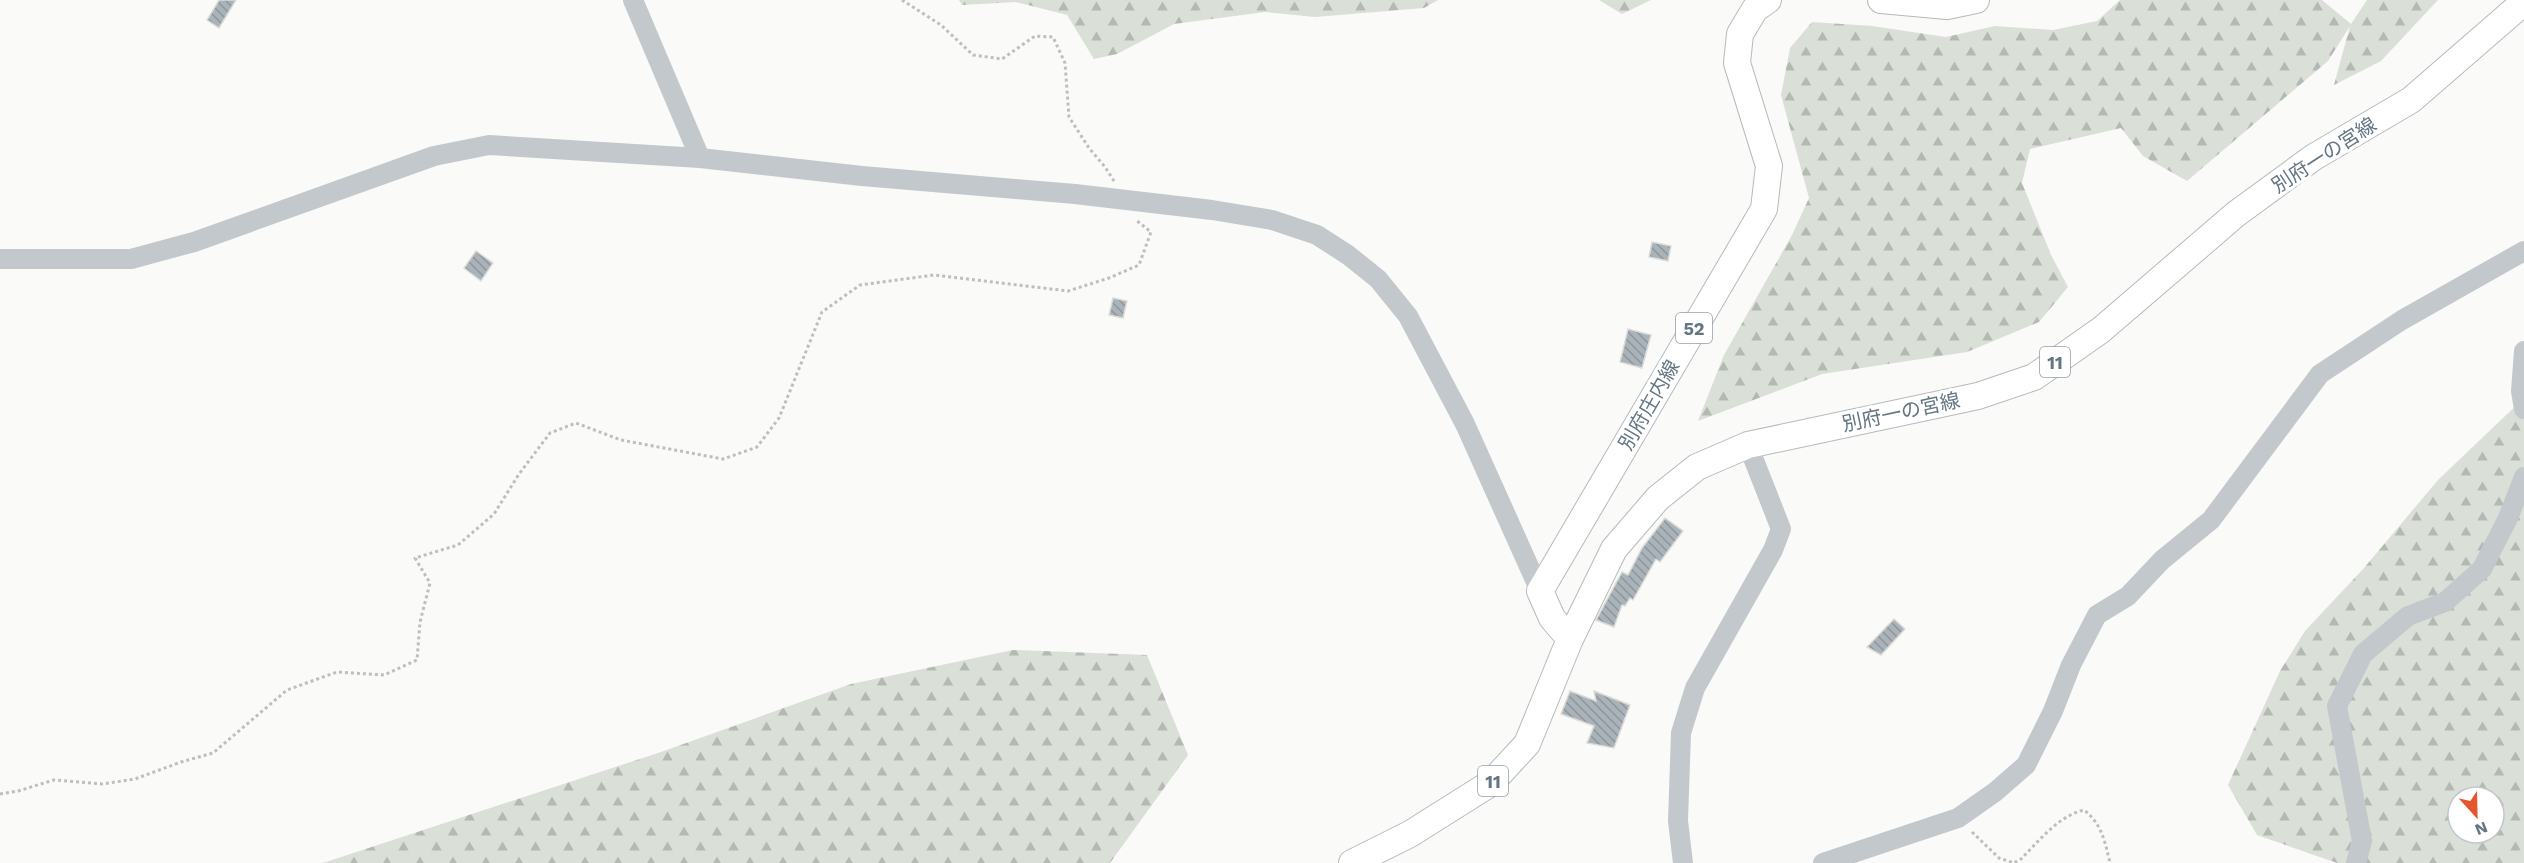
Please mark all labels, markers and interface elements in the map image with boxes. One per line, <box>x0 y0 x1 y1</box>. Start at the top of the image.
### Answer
street label: 別府一の宮線 <box>2267 112 2381 198</box>
road number: 52 <box>1676 313 1712 343</box>
road number: 11 <box>2040 347 2070 377</box>
street label: 別府庄内線 <box>1614 356 1684 454</box>
street label: 別府一の宮線 <box>1840 388 1962 436</box>
road number: 11 <box>1478 766 1508 796</box>
north arrow <box>2446 785 2506 845</box>
text: N <box>2472 817 2490 839</box>

